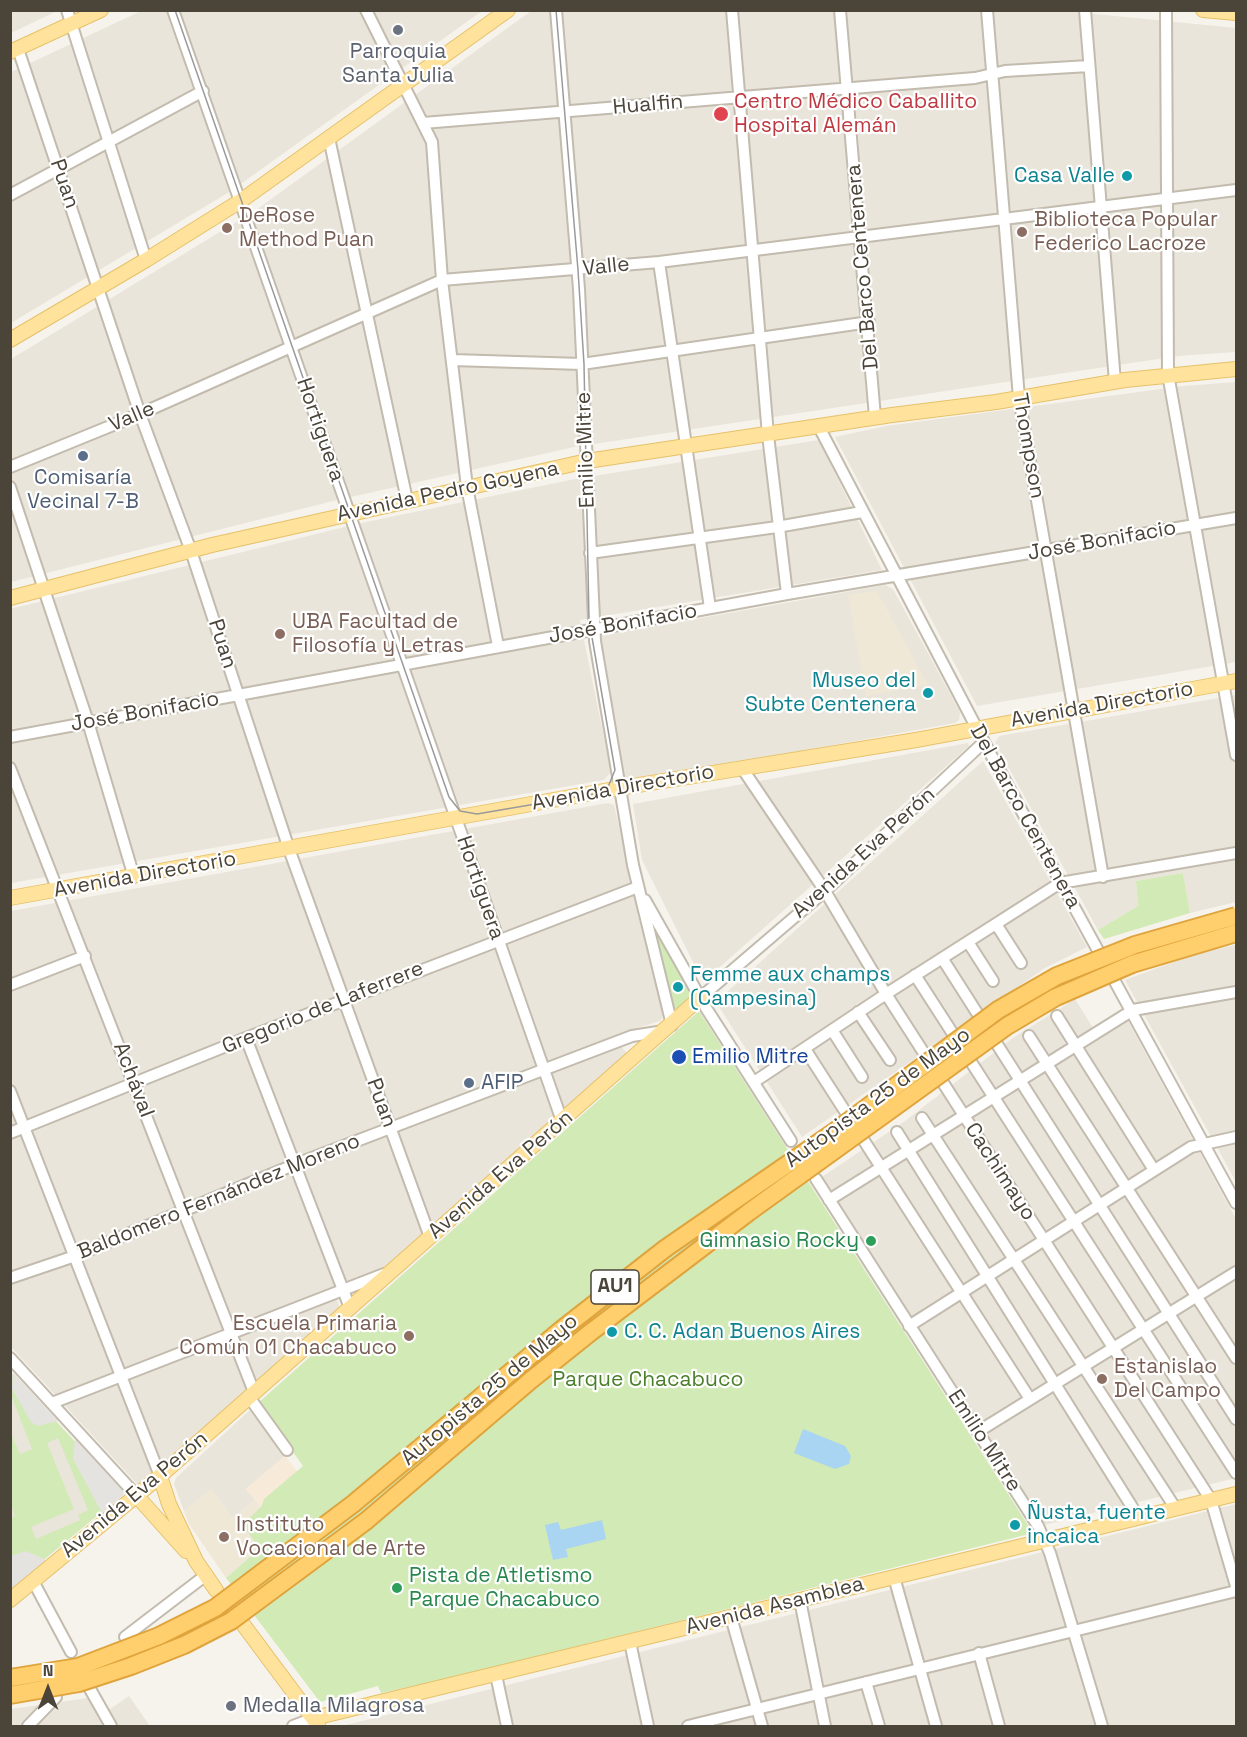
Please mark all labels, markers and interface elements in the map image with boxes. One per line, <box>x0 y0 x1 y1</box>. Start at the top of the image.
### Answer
marker: Parroquia Santa Julia <box>391 23 405 37</box>
place label: Parroquia Santa Julia <box>342 39 454 89</box>
street label: Hualfin <box>612 89 684 121</box>
place label: Centro Médico Caballito Hospital Alemán <box>734 89 977 139</box>
marker: Centro Médico Caballito Hospital Alemán <box>712 105 730 123</box>
street label: Puan <box>44 156 84 212</box>
street label: Del Barco Centenera <box>841 163 885 371</box>
place label: Casa Valle <box>1014 163 1115 189</box>
marker: Casa Valle <box>1120 169 1134 183</box>
place label: DeRose Method Puan <box>239 203 374 253</box>
place label: Biblioteca Popular Federico Lacroze <box>1034 207 1218 257</box>
marker: DeRose Method Puan <box>220 221 234 235</box>
marker: Biblioteca Popular Federico Lacroze <box>1015 225 1029 239</box>
street label: Valle <box>581 252 631 282</box>
street label: Hortiguera <box>291 375 349 485</box>
street label: Emilio Mitre <box>571 391 601 509</box>
street label: Thompson <box>1006 391 1050 501</box>
street label: Valle <box>105 396 159 438</box>
marker: Comisaría Vecinal 7-B <box>76 449 90 463</box>
street label: Avenida Pedro Goyena <box>335 456 561 528</box>
place label: Comisaría Vecinal 7-B <box>27 465 139 515</box>
street label: José Bonifacio <box>1026 516 1178 566</box>
street label: José Bonifacio <box>547 599 699 649</box>
place label: UBA Facultad de Filosofía y Letras <box>292 609 464 659</box>
street label: Puan <box>202 616 242 672</box>
marker: UBA Facultad de Filosofía y Letras <box>273 627 287 641</box>
place label: Museo del Subte Centenera <box>745 668 916 718</box>
street label: Avenida Directorio <box>1009 677 1195 733</box>
marker: Museo del Subte Centenera <box>921 686 935 700</box>
street label: José Bonifacio <box>69 687 221 737</box>
street label: Del Barco Centenera <box>964 721 1086 913</box>
street label: Avenida Directorio <box>530 760 716 816</box>
street label: Avenida Eva Perón <box>787 782 941 924</box>
street label: Hortiguera <box>451 833 509 943</box>
street label: Avenida Directorio <box>52 847 238 903</box>
street label: Gregorio de Laferrere <box>219 956 427 1060</box>
place label: Femme aux champs (Campesina) <box>690 962 890 1012</box>
marker: Femme aux champs (Campesina) <box>671 980 685 994</box>
street label: Autopista 25 de Mayo <box>781 1022 975 1174</box>
street label: Achával <box>107 1039 159 1121</box>
place label: Emilio Mitre <box>692 1044 809 1070</box>
marker: Emilio Mitre <box>670 1048 688 1066</box>
place label: AFIP <box>481 1070 523 1096</box>
street label: Puan <box>361 1075 401 1131</box>
marker: AFIP <box>462 1076 476 1090</box>
street label: Avenida Eva Perón <box>423 1105 579 1245</box>
street label: Cachimayo <box>959 1118 1041 1226</box>
street label: Baldomero Fernández Moreno <box>74 1129 364 1265</box>
place label: Gimnasio Rocky <box>700 1228 859 1254</box>
marker: Gimnasio Rocky <box>864 1234 878 1248</box>
road number: AU1 <box>591 1270 639 1304</box>
street label: Autopista 25 de Mayo <box>397 1309 583 1471</box>
place label: Escuela Primaria Común 01 Chacabuco <box>179 1311 397 1361</box>
place label: C. C. Adan Buenos Aires <box>624 1319 860 1345</box>
marker: C. C. Adan Buenos Aires <box>605 1325 619 1339</box>
marker: Escuela Primaria Común 01 Chacabuco <box>402 1329 416 1343</box>
place label: Estanislao Del Campo <box>1114 1354 1221 1404</box>
park label: Parque Chacabuco <box>553 1367 743 1393</box>
marker: Estanislao Del Campo <box>1095 1372 1109 1386</box>
street label: Emilio Mitre <box>942 1385 1026 1497</box>
street label: Avenida Eva Perón <box>57 1426 213 1564</box>
place label: Ñusta, fuente incaica <box>1027 1500 1166 1550</box>
place label: Instituto Vocacional de Arte <box>236 1512 426 1562</box>
marker: Ñusta, fuente incaica <box>1008 1518 1022 1532</box>
marker: Instituto Vocacional de Arte <box>217 1530 231 1544</box>
place label: Pista de Atletismo Parque Chacabuco <box>409 1563 600 1613</box>
street label: Avenida Asamblea <box>683 1572 867 1640</box>
marker: Pista de Atletismo Parque Chacabuco <box>390 1581 404 1595</box>
north arrow <box>18 1659 78 1719</box>
text: N <box>43 1660 53 1681</box>
place label: Medalla Milagrosa <box>243 1693 424 1719</box>
marker: Medalla Milagrosa <box>224 1699 238 1713</box>

